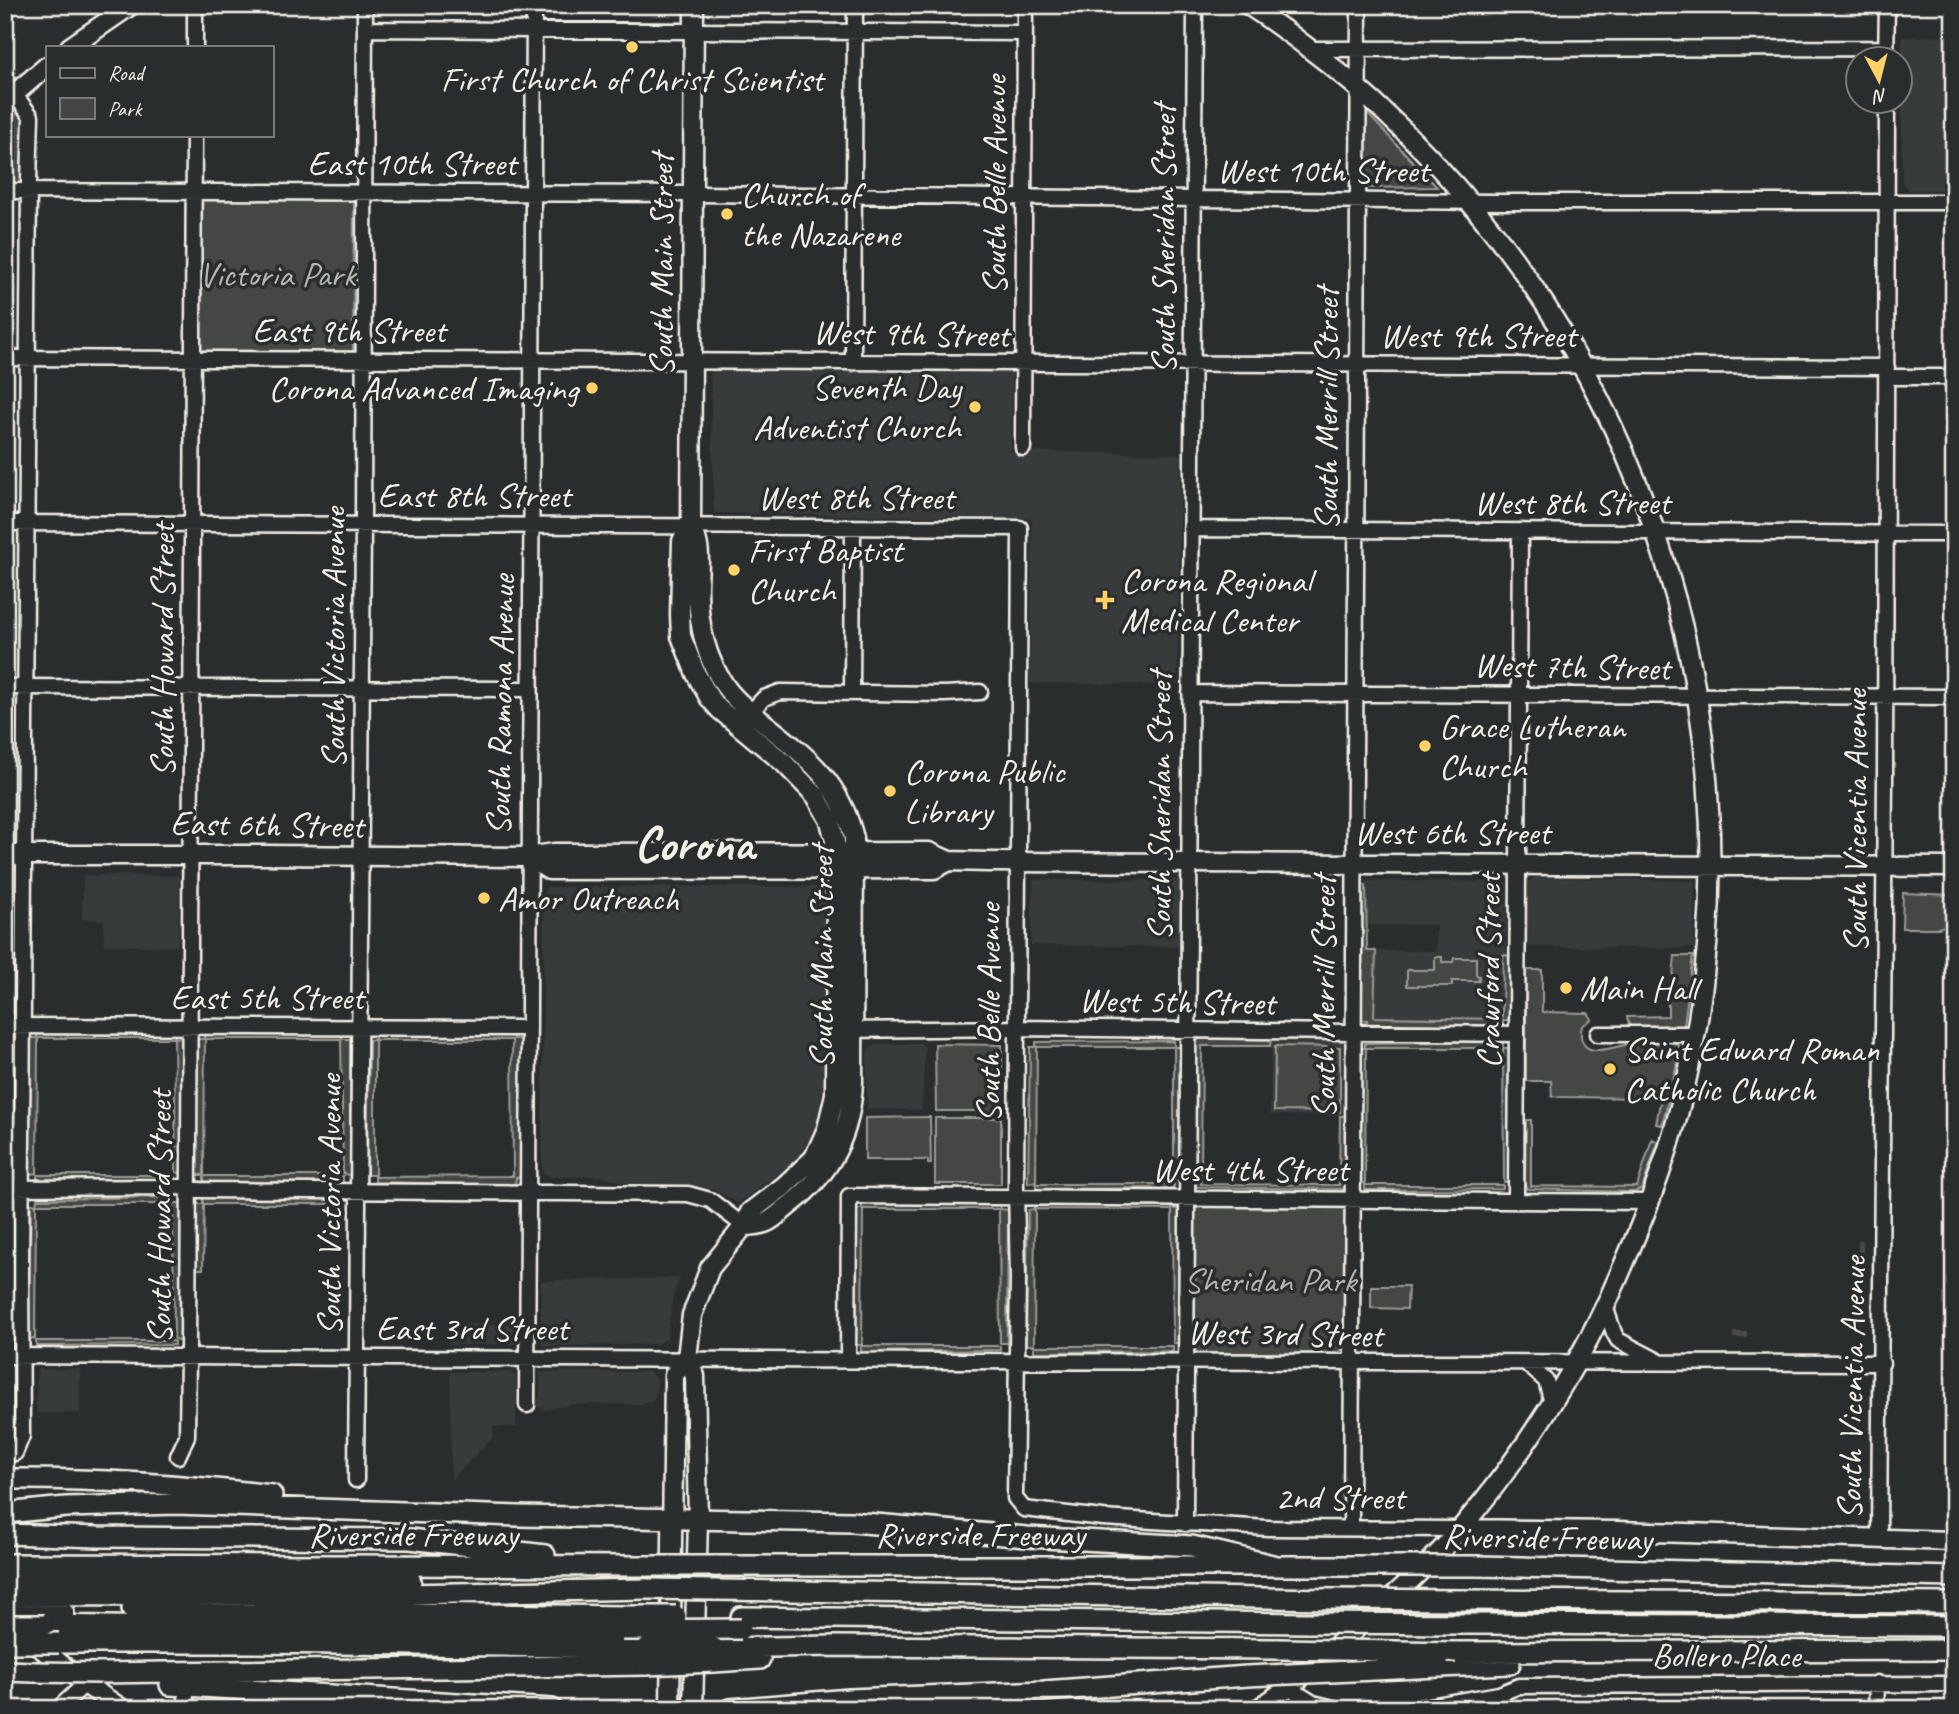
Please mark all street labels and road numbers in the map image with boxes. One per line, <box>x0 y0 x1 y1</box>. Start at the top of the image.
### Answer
street label: South Belle Avenue <box>972 73 1017 295</box>
street label: South Sheridan Street <box>1141 100 1186 374</box>
street label: East 10th Street <box>308 141 520 186</box>
street label: West 10th Street <box>1217 148 1432 193</box>
street label: South Main Street <box>639 149 684 377</box>
street label: South Merrill Street <box>1304 283 1349 530</box>
street label: East 9th Street <box>252 308 449 353</box>
street label: West 9th Street <box>813 309 1013 358</box>
street label: West 9th Street <box>1380 313 1579 358</box>
street label: East 8th Street <box>377 473 574 518</box>
street label: West 8th Street <box>758 475 957 520</box>
street label: West 8th Street <box>1474 480 1673 525</box>
street label: South Victoria Avenue <box>311 505 356 769</box>
street label: South Howard Street <box>140 520 185 777</box>
street label: South Ramona Avenue <box>476 572 525 836</box>
street label: West 7th Street <box>1474 642 1674 691</box>
street label: South Sheridan Street <box>1137 667 1182 941</box>
street label: South Vicentia Avenue <box>1833 687 1878 953</box>
street label: East 6th Street <box>170 800 367 849</box>
street label: West 6th Street <box>1354 810 1553 855</box>
street label: South Main Street <box>799 841 844 1069</box>
street label: Crawford Street <box>1466 870 1511 1069</box>
street label: South Merrill Street <box>1301 871 1346 1118</box>
street label: South Belle Avenue <box>966 901 1011 1123</box>
street label: East 5th Street <box>170 975 367 1020</box>
street label: West 5th Street <box>1079 977 1279 1026</box>
street label: South Victoria Avenue <box>307 1072 352 1336</box>
street label: South Howard Street <box>137 1087 182 1344</box>
street label: West 4th Street <box>1152 1147 1351 1192</box>
street label: South Vicentia Avenue <box>1827 1253 1876 1520</box>
street label: East 3rd Street <box>376 1306 571 1351</box>
street label: West 3rd Street <box>1187 1309 1386 1358</box>
street label: 2nd Street <box>1275 1475 1408 1520</box>
street label: Riverside Freeway <box>308 1512 521 1557</box>
street label: Riverside Freeway <box>875 1512 1088 1557</box>
street label: Riverside Freeway <box>1442 1513 1655 1562</box>
street label: Bollero Place <box>1652 1633 1803 1678</box>

